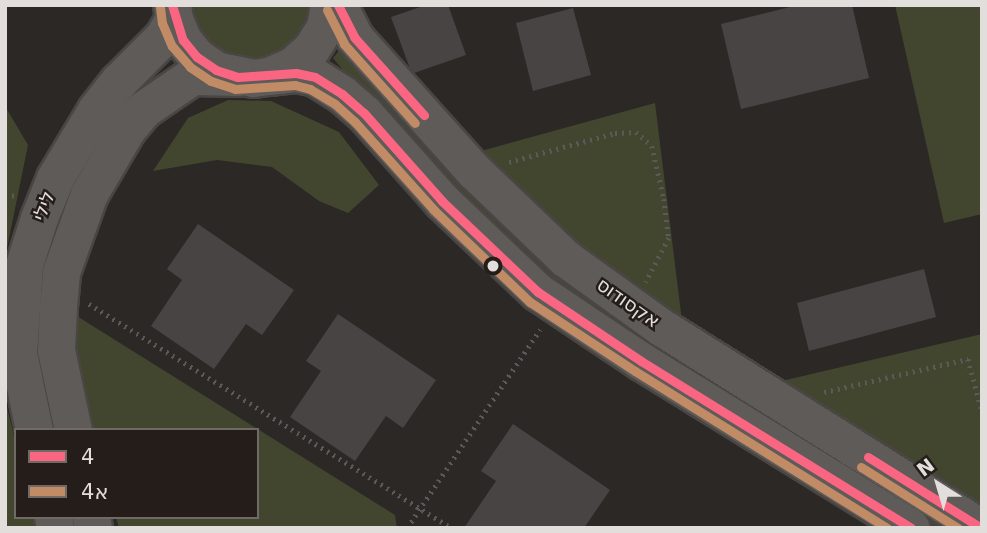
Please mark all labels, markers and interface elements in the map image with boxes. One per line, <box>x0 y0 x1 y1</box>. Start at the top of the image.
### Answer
street label: לילי <box>28 188 60 224</box>
unlabelled marker <box>486 259 500 273</box>
street label: אקסודוס <box>592 273 664 333</box>
legend <box>14 428 259 519</box>
text: 4 <box>81 445 94 469</box>
north arrow <box>903 449 973 519</box>
text: N <box>912 454 938 481</box>
text: 4א <box>81 480 108 504</box>

